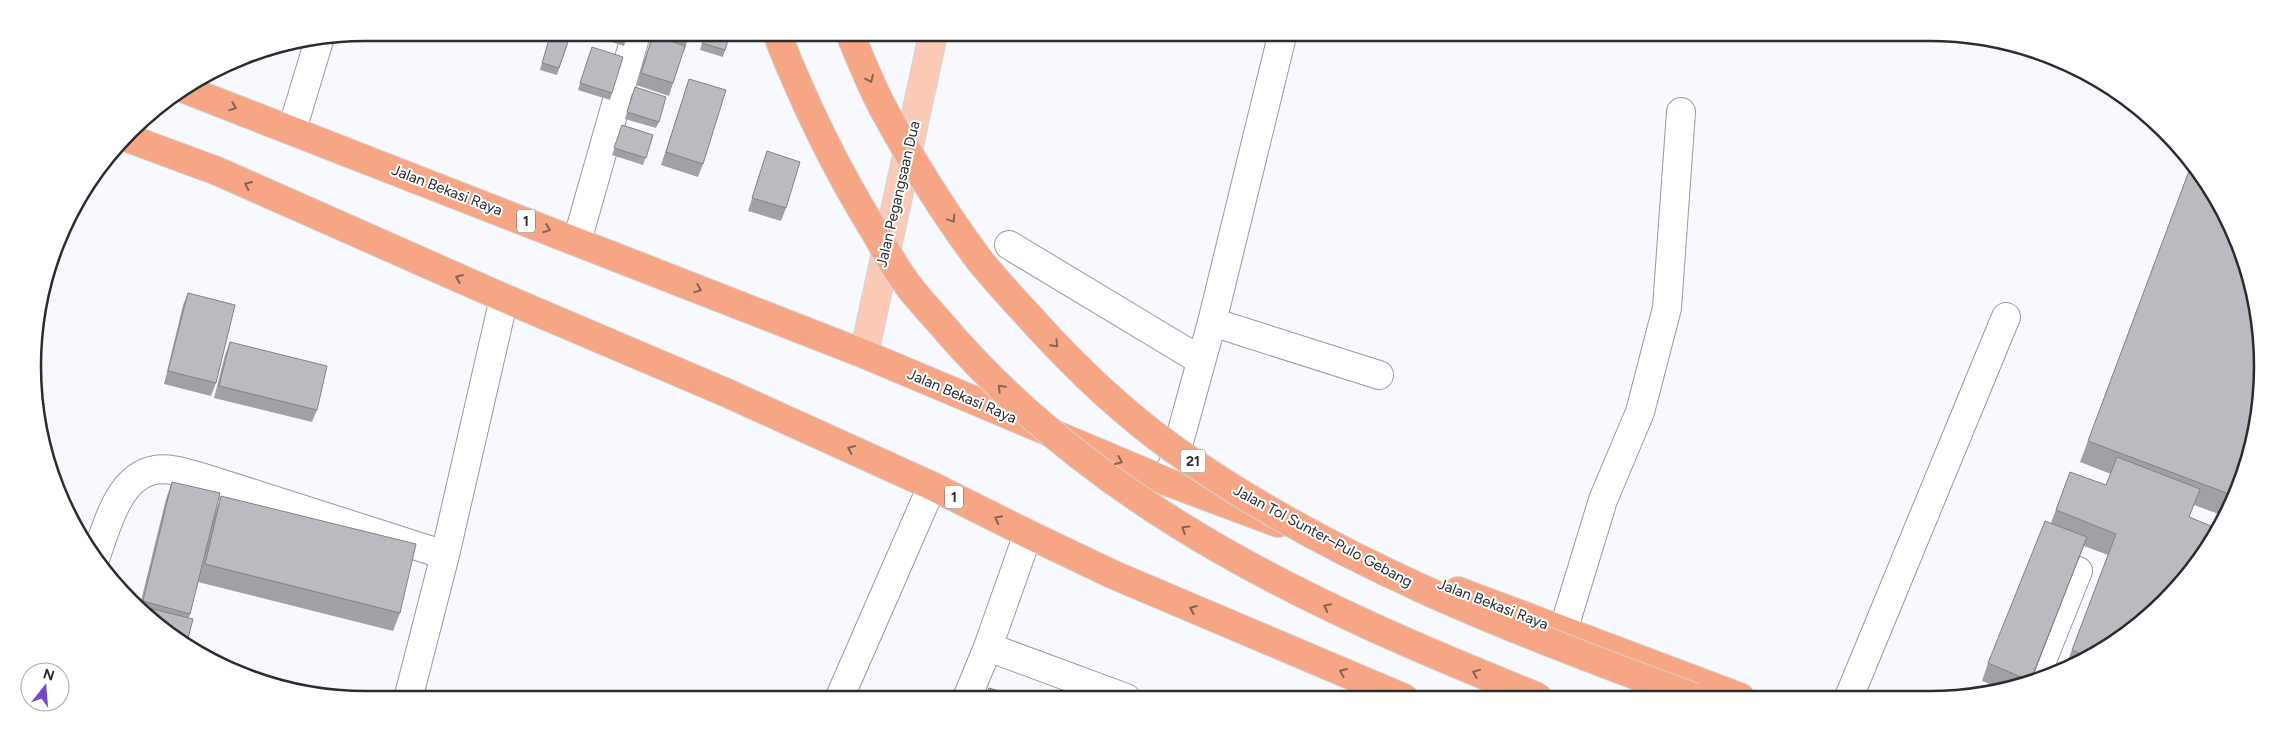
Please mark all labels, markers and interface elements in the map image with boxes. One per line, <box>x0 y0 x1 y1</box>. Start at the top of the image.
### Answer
one-way arrow <box>863 74 874 83</box>
one-way arrow <box>228 101 236 111</box>
street label: Jalan Pegangsaan Dua <box>872 119 924 269</box>
street label: Jalan Bekasi Raya <box>389 161 505 219</box>
one-way arrow <box>244 180 253 191</box>
road number: 1 <box>517 210 535 232</box>
one-way arrow <box>946 213 955 223</box>
one-way arrow <box>542 223 551 234</box>
one-way arrow <box>455 274 464 285</box>
one-way arrow <box>694 283 702 293</box>
one-way arrow <box>1049 339 1058 348</box>
street label: Jalan Bekasi Raya <box>905 365 1019 427</box>
one-way arrow <box>998 385 1007 394</box>
one-way arrow <box>847 445 856 456</box>
road number: 21 <box>1180 450 1206 472</box>
one-way arrow <box>1114 455 1122 465</box>
street label: Jalan Tol Sunter–Pulo Gebang <box>1230 481 1416 591</box>
road number: 1 <box>945 486 963 508</box>
one-way arrow <box>994 515 1003 525</box>
one-way arrow <box>1182 526 1191 535</box>
street label: Jalan Bekasi Raya <box>1435 575 1551 633</box>
one-way arrow <box>1324 603 1333 613</box>
one-way arrow <box>1189 604 1198 615</box>
north arrow <box>20 662 70 712</box>
text: N <box>41 665 56 685</box>
one-way arrow <box>1339 668 1348 679</box>
one-way arrow <box>1472 668 1481 679</box>

